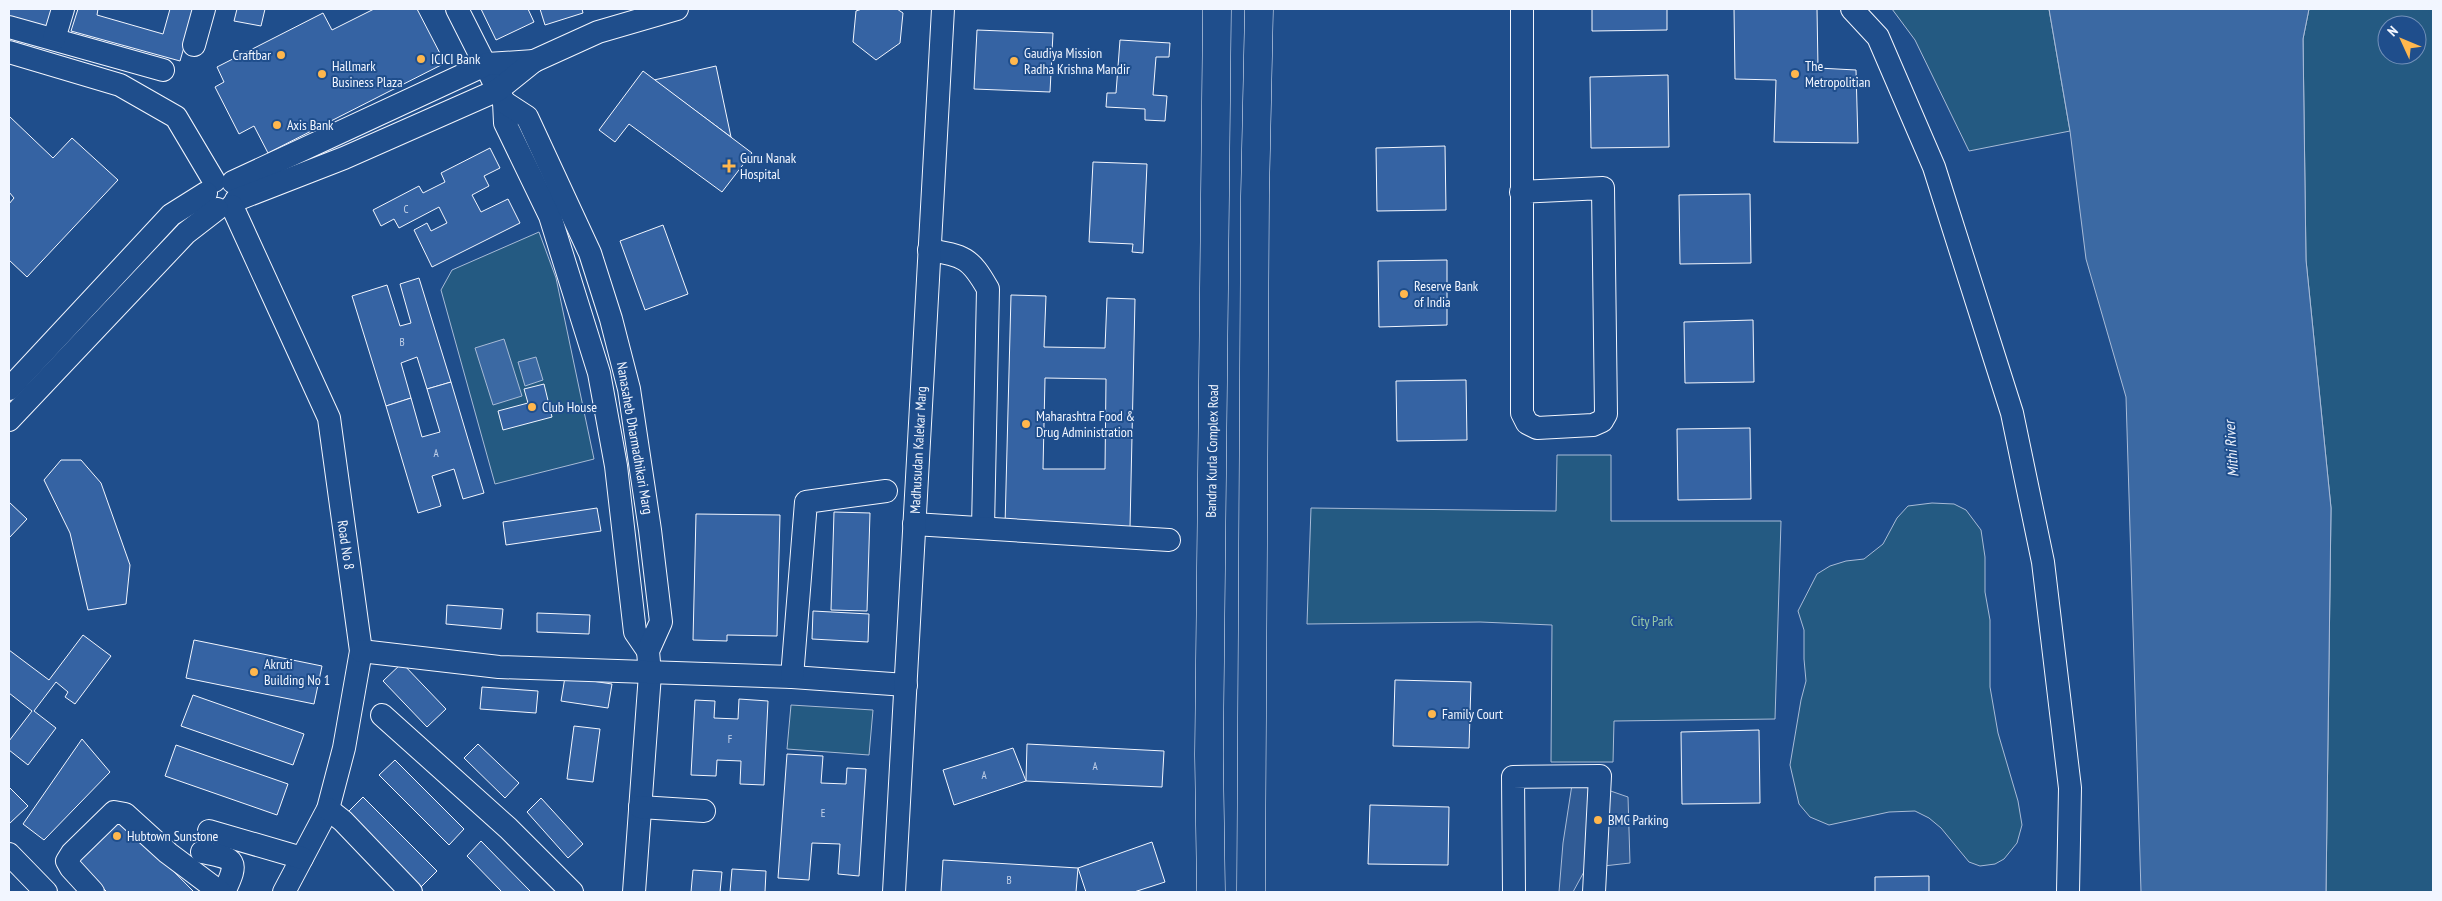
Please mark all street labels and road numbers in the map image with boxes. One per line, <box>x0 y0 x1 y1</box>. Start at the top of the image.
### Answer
street label: Nanasaheb Dharmadhikari Marg <box>613 360 657 516</box>
street label: Bandra Kurla Complex Road <box>1202 384 1222 518</box>
street label: Madhusudan Kalekar Marg <box>906 386 930 514</box>
street label: Road No 8 <box>334 519 358 571</box>

